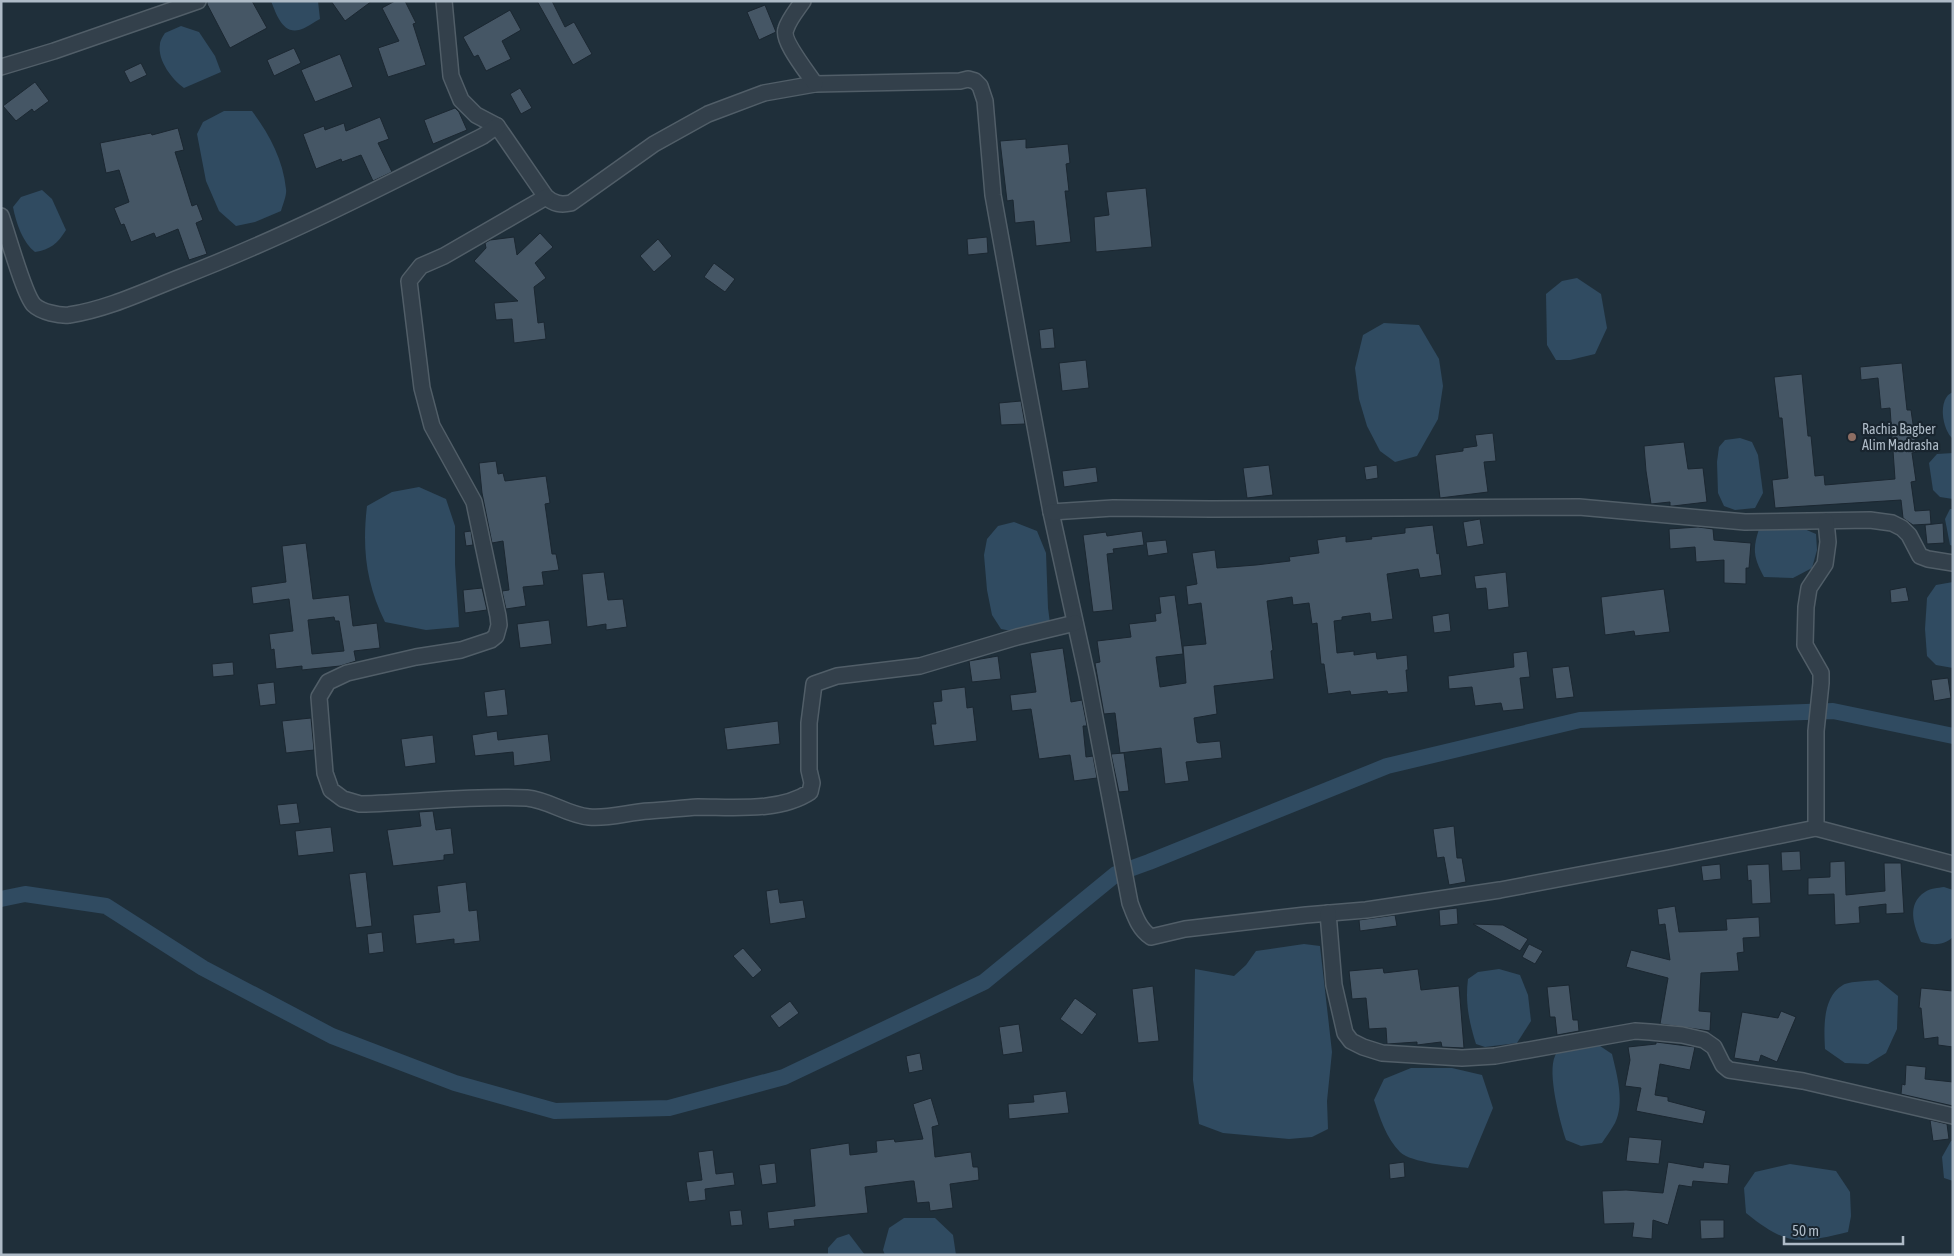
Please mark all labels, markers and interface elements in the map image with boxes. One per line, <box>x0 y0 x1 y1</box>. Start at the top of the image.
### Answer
place label: Rachia Bagber Alim Madrasha <box>1862 421 1939 453</box>
marker: Rachia Bagber Alim Madrasha <box>1846 431 1858 443</box>
scale bar <box>1784 1214 1903 1246</box>
text: 50 m <box>1792 1222 1819 1239</box>

